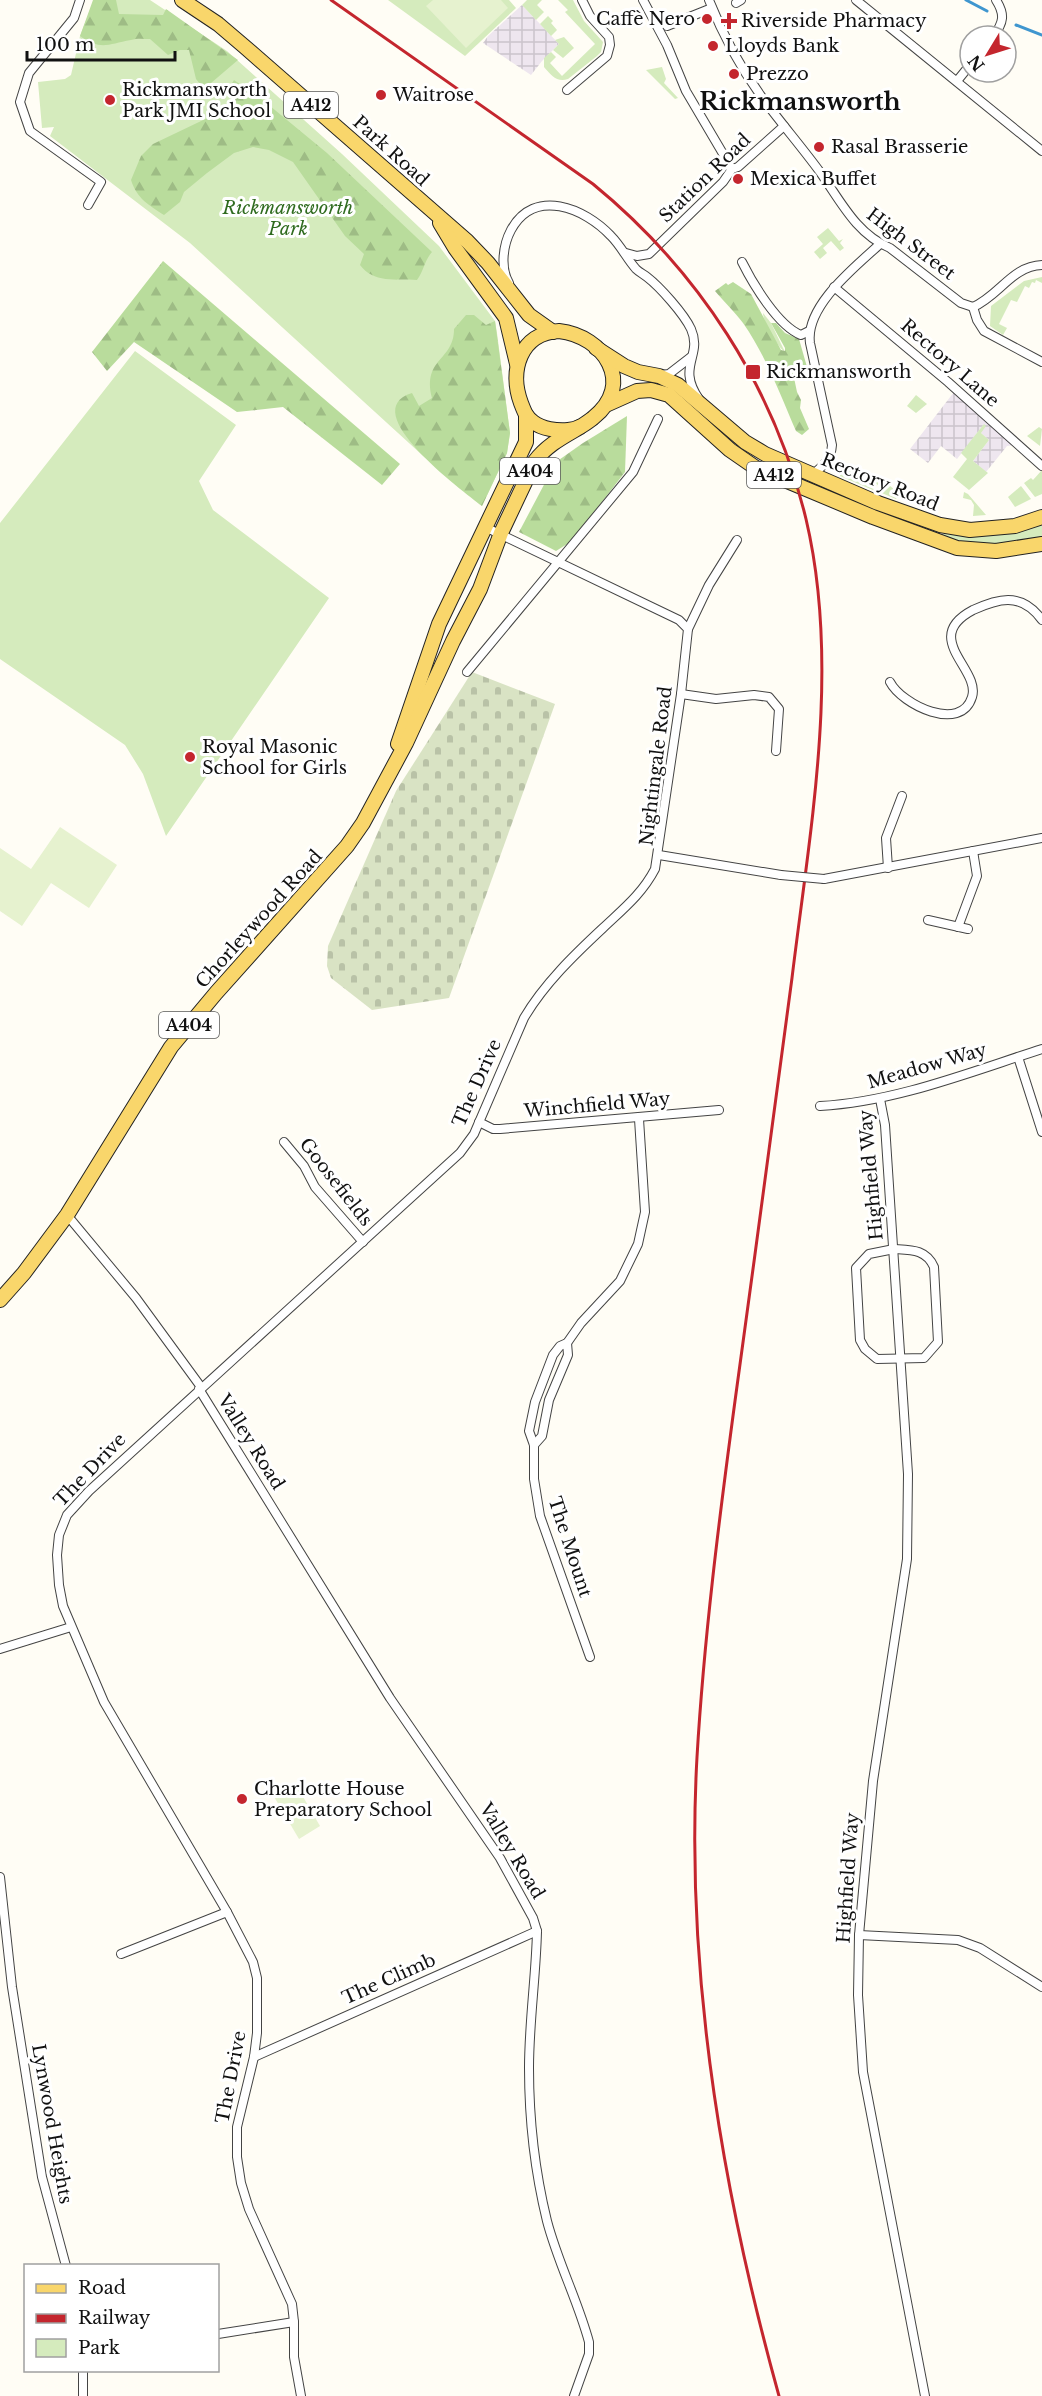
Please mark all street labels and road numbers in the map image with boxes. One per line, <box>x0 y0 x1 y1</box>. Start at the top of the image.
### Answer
road number: A412 <box>284 92 338 118</box>
street label: Park Road <box>348 111 434 191</box>
street label: Station Road <box>655 129 755 227</box>
street label: High Street <box>862 204 960 285</box>
street label: Rectory Lane <box>896 314 1004 412</box>
street label: Rectory Road <box>818 448 942 516</box>
road number: A404 <box>500 458 560 484</box>
road number: A412 <box>747 462 801 488</box>
street label: Nightingale Road <box>635 685 677 847</box>
street label: Chorleywood Road <box>191 845 327 993</box>
road number: A404 <box>159 1012 219 1038</box>
street label: The Drive <box>448 1036 506 1130</box>
street label: Meadow Way <box>865 1038 990 1094</box>
street label: Winchfield Way <box>522 1088 672 1122</box>
street label: Highfield Way <box>854 1108 888 1241</box>
street label: Goosefields <box>295 1134 377 1230</box>
street label: Valley Road <box>212 1389 289 1494</box>
street label: The Drive <box>50 1429 130 1511</box>
street label: The Mount <box>543 1494 597 1600</box>
street label: Valley Road <box>474 1798 549 1903</box>
street label: Highfield Way <box>832 1811 864 1944</box>
street label: The Climb <box>339 1949 439 2009</box>
street label: The Drive <box>211 2029 251 2125</box>
street label: Lynwood Heights <box>27 2042 77 2206</box>

